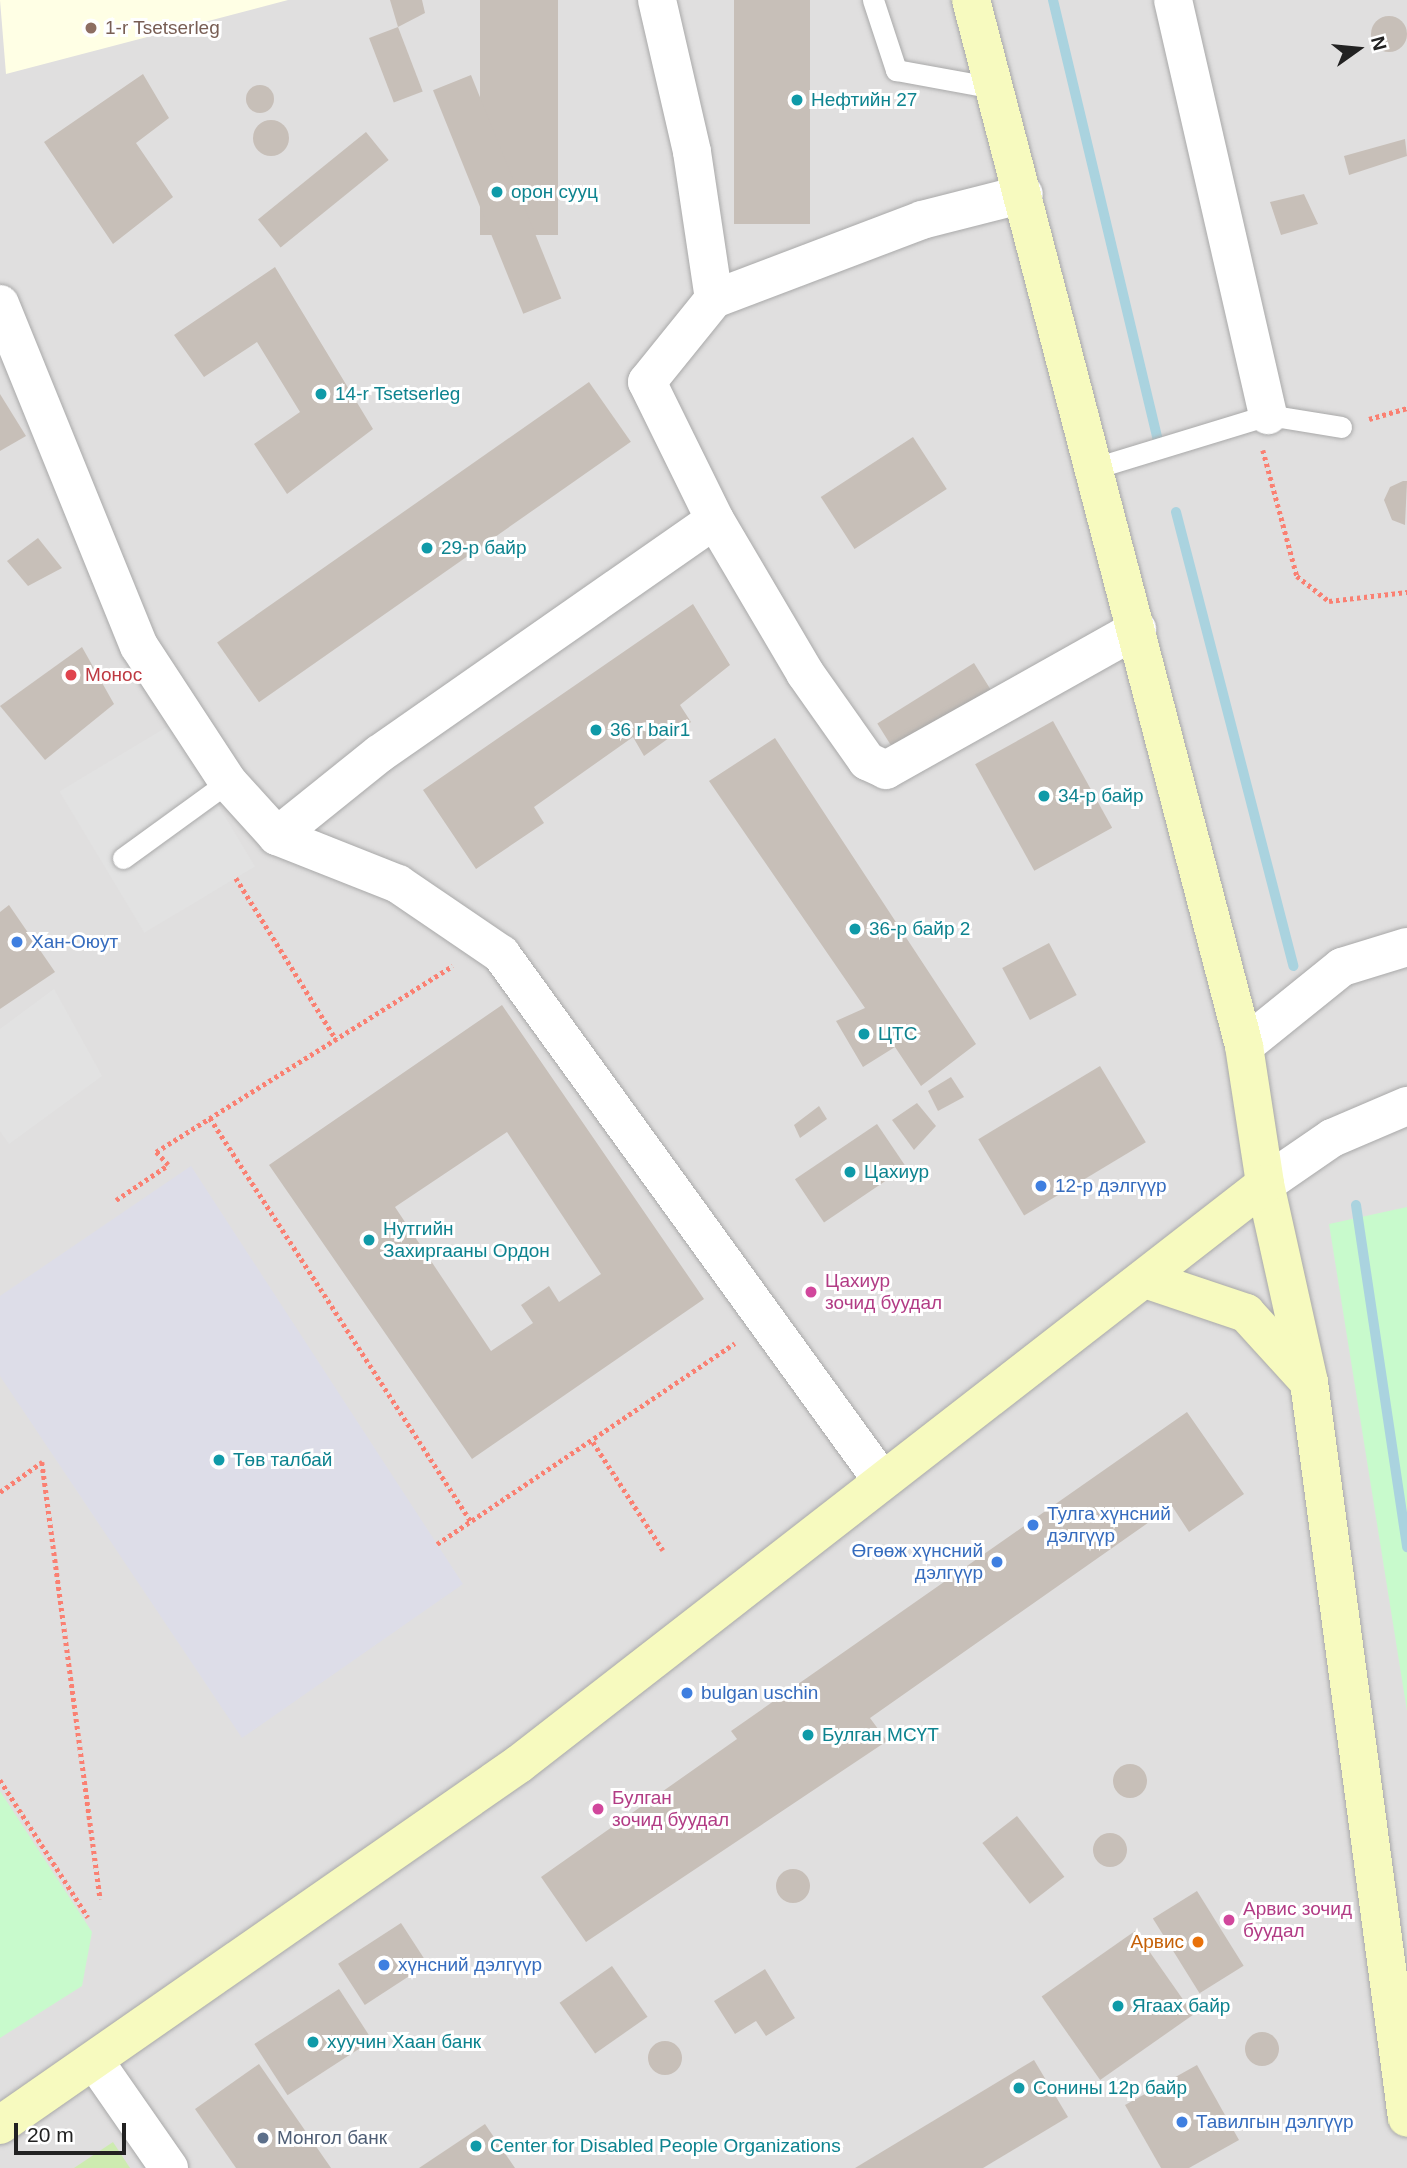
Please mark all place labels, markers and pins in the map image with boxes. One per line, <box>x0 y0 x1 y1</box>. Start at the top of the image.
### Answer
place label: 1-r Tsetserleg <box>105 17 220 39</box>
marker: 1-r Tsetserleg <box>83 20 99 36</box>
place label: Нефтийн 27 <box>811 89 917 111</box>
marker: Нефтийн 27 <box>789 92 805 108</box>
place label: орон сууц <box>511 181 598 203</box>
marker: орон сууц <box>489 184 505 200</box>
place label: 14-r Tsetserleg <box>335 383 461 405</box>
marker: 14-r Tsetserleg <box>313 386 329 402</box>
place label: 29-р байр <box>441 537 526 559</box>
marker: 29-р байр <box>419 540 435 556</box>
place label: Монос <box>85 664 142 686</box>
marker: Монос <box>63 667 79 683</box>
place label: 36 r bair1 <box>610 719 690 741</box>
marker: 36 r bair1 <box>588 722 604 738</box>
place label: 34-р байр <box>1058 785 1144 807</box>
marker: 34-р байр <box>1036 788 1052 804</box>
place label: 36-р байр 2 <box>869 918 970 940</box>
marker: 36-р байр 2 <box>847 921 863 937</box>
place label: Хан-Оюут <box>31 931 118 953</box>
marker: Хан-Оюут <box>9 934 25 950</box>
place label: ЦТС <box>878 1023 917 1045</box>
marker: ЦТС <box>856 1026 872 1042</box>
place label: Цахиур <box>864 1161 929 1183</box>
marker: Цахиур <box>842 1164 858 1180</box>
place label: 12-р дэлгүүр <box>1055 1175 1166 1197</box>
marker: 12-р дэлгүүр <box>1033 1178 1049 1194</box>
place label: Нутгийн Захиргааны Ордон <box>383 1218 550 1262</box>
marker: Нутгийн Захиргааны Ордон <box>361 1232 377 1248</box>
place label: Цахиур зочид буудал <box>825 1270 942 1314</box>
marker: Цахиур зочид буудал <box>803 1284 819 1300</box>
place label: Төв талбай <box>233 1449 332 1471</box>
marker: Төв талбай <box>211 1452 227 1468</box>
place label: Тулга хүнсний дэлгүүр <box>1047 1503 1171 1547</box>
marker: Тулга хүнсний дэлгүүр <box>1025 1517 1041 1533</box>
place label: Өгөөж хүнсний дэлгүүр <box>851 1540 983 1584</box>
marker: Өгөөж хүнсний дэлгүүр <box>989 1554 1005 1570</box>
place label: bulgan uschin <box>701 1682 818 1704</box>
marker: bulgan uschin <box>679 1685 695 1701</box>
place label: Булган МСҮТ <box>822 1724 939 1746</box>
marker: Булган МСҮТ <box>800 1727 816 1743</box>
place label: Булган зочид буудал <box>612 1787 729 1831</box>
marker: Булган зочид буудал <box>590 1801 606 1817</box>
place label: Арвис зочид буудал <box>1243 1898 1352 1942</box>
marker: Арвис зочид буудал <box>1221 1912 1237 1928</box>
place label: Арвис <box>1131 1931 1184 1953</box>
marker: Арвис <box>1190 1934 1206 1950</box>
place label: хүнсний дэлгүүр <box>398 1954 542 1976</box>
marker: хүнсний дэлгүүр <box>376 1957 392 1973</box>
place label: Ягаах байр <box>1132 1995 1230 2017</box>
marker: Ягаах байр <box>1110 1998 1126 2014</box>
place label: хуучин Хаан банк <box>327 2031 481 2053</box>
marker: хуучин Хаан банк <box>305 2034 321 2050</box>
place label: Сонины 12р байр <box>1033 2077 1187 2099</box>
marker: Сонины 12р байр <box>1011 2080 1027 2096</box>
place label: Тавилгын дэлгүүр <box>1196 2111 1354 2133</box>
marker: Тавилгын дэлгүүр <box>1174 2114 1190 2130</box>
place label: Монгол банк <box>277 2127 387 2149</box>
marker: Монгол банк <box>255 2130 271 2146</box>
place label: Center for Disabled People Organizations <box>490 2135 841 2157</box>
marker: Center for Disabled People Organizations <box>468 2138 484 2154</box>

